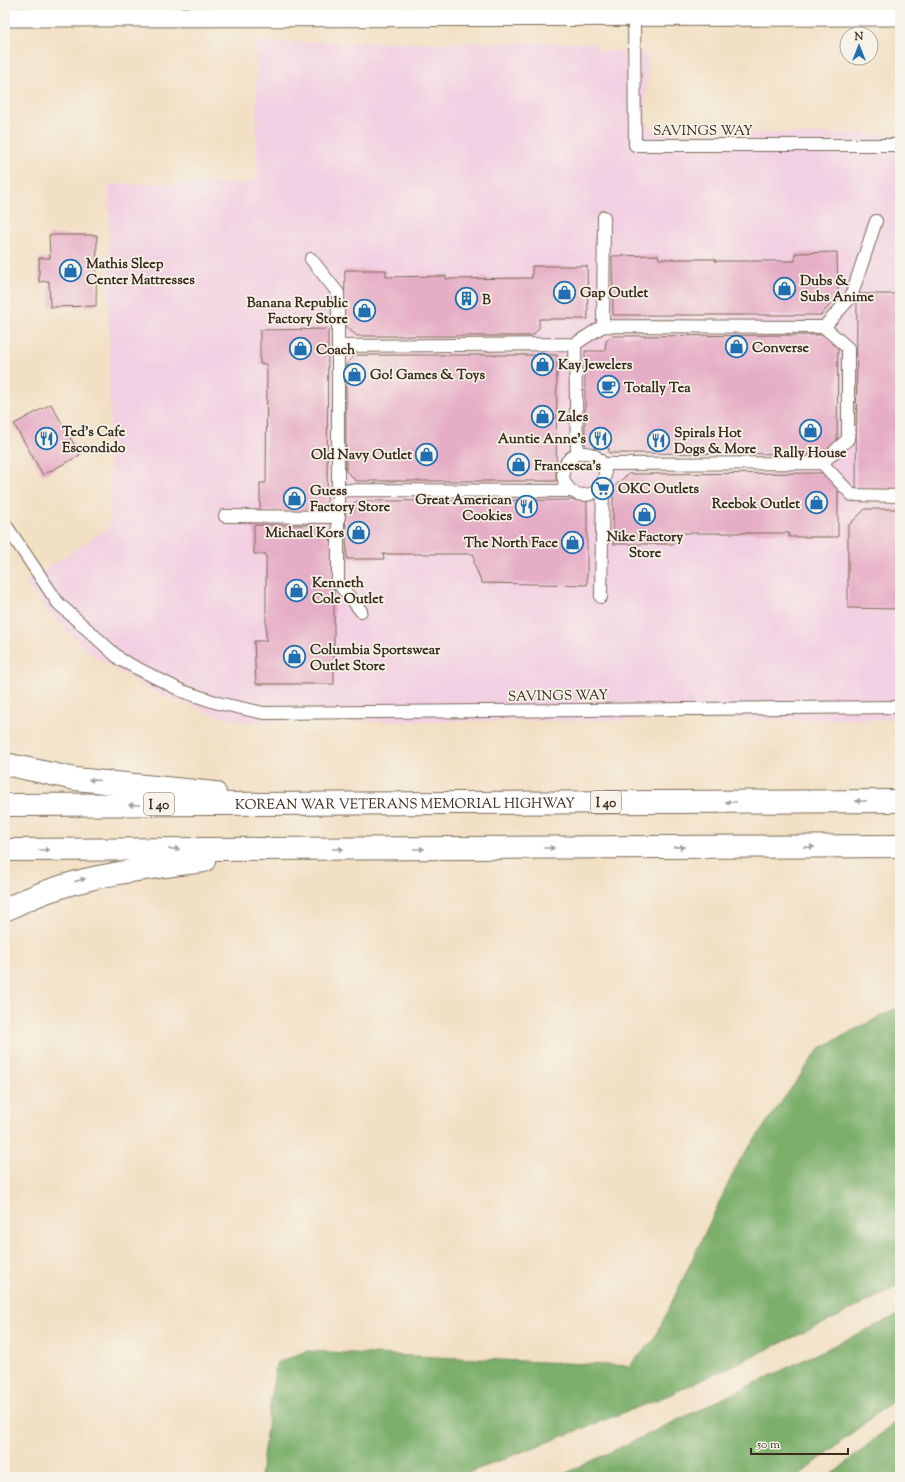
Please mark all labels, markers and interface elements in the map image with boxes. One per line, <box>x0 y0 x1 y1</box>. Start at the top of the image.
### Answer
north arrow <box>839 26 879 66</box>
text: N <box>854 29 864 45</box>
street label: SAVINGS WAY <box>653 122 753 142</box>
place label: Mathis Sleep Center Mattresses <box>86 255 195 291</box>
shop icon: Mathis Sleep Center Mattresses <box>58 258 84 284</box>
place label: Dubs & Subs Anime <box>800 272 874 308</box>
shop icon: Dubs & Subs Anime <box>772 275 798 301</box>
shop icon: Gap Outlet <box>551 279 577 305</box>
place label: Gap Outlet <box>580 284 649 304</box>
building icon: B <box>453 286 479 312</box>
place label: B <box>482 291 491 311</box>
place label: Banana Republic Factory Store <box>247 294 349 330</box>
shop icon: Banana Republic Factory Store <box>351 297 377 323</box>
shop icon: Converse <box>724 334 750 360</box>
shop icon: Coach <box>288 336 314 362</box>
place label: Converse <box>752 339 810 359</box>
place label: Coach <box>316 341 356 361</box>
shop icon: Kay Jewelers <box>529 351 555 377</box>
place label: Kay Jewelers <box>558 356 633 376</box>
shop icon: Go! Games & Toys <box>342 361 368 387</box>
place label: Go! Games & Toys <box>370 366 485 386</box>
cafe icon: Totally Tea <box>596 374 622 400</box>
place label: Totally Tea <box>624 379 691 399</box>
shop icon: Zales <box>530 403 556 429</box>
place label: Zales <box>558 408 589 428</box>
shop icon: Rally House <box>797 417 823 443</box>
place label: Ted's Cafe Escondido <box>62 423 126 459</box>
place label: Spirals Hot Dogs & More <box>674 424 757 460</box>
restaurant icon: Auntie Anne's <box>588 425 614 451</box>
restaurant icon: Ted's Cafe Escondido <box>34 426 60 452</box>
restaurant icon: Spirals Hot Dogs & More <box>646 427 672 453</box>
place label: Auntie Anne's <box>498 430 586 450</box>
shop icon: Old Navy Outlet <box>414 441 440 467</box>
place label: Rally House <box>774 444 847 464</box>
place label: Old Navy Outlet <box>311 446 412 466</box>
shop icon: Francesca's <box>505 452 531 478</box>
place label: Francesca's <box>534 457 602 477</box>
supermarket icon: OKC Outlets <box>590 475 616 501</box>
place label: OKC Outlets <box>618 480 700 500</box>
place label: Guess Factory Store <box>310 482 391 518</box>
shop icon: Guess Factory Store <box>281 485 307 511</box>
shop icon: Reebok Outlet <box>803 490 829 516</box>
place label: Great American Cookies <box>415 491 513 527</box>
restaurant icon: Great American Cookies <box>514 494 540 520</box>
place label: Reebok Outlet <box>712 495 800 515</box>
shop icon: Nike Factory Store <box>632 501 658 527</box>
shop icon: Michael Kors <box>346 519 372 545</box>
place label: Michael Kors <box>265 524 344 544</box>
place label: Nike Factory Store <box>607 528 683 564</box>
shop icon: The North Face <box>560 529 586 555</box>
place label: The North Face <box>464 534 558 554</box>
place label: Kenneth Cole Outlet <box>312 574 384 610</box>
shop icon: Kenneth Cole Outlet <box>283 577 309 603</box>
place label: Columbia Sportswear Outlet Store <box>310 641 441 677</box>
shop icon: Columbia Sportswear Outlet Store <box>282 644 308 670</box>
street label: SAVINGS WAY <box>508 686 608 708</box>
one-way arrow <box>88 777 100 784</box>
road number: I 40 <box>591 791 621 813</box>
road number: I 40 <box>144 793 174 815</box>
street label: KOREAN WAR VETERANS MEMORIAL HIGHWAY <box>235 794 575 816</box>
one-way arrow <box>854 798 867 804</box>
one-way arrow <box>724 799 737 805</box>
one-way arrow <box>127 802 140 808</box>
one-way arrow <box>673 844 686 850</box>
one-way arrow <box>803 844 816 850</box>
one-way arrow <box>543 845 556 851</box>
one-way arrow <box>168 846 181 852</box>
one-way arrow <box>332 846 345 852</box>
one-way arrow <box>413 846 426 852</box>
one-way arrow <box>38 847 51 853</box>
one-way arrow <box>74 877 86 883</box>
scale bar <box>751 1430 848 1456</box>
text: 50 m <box>756 1436 780 1454</box>

